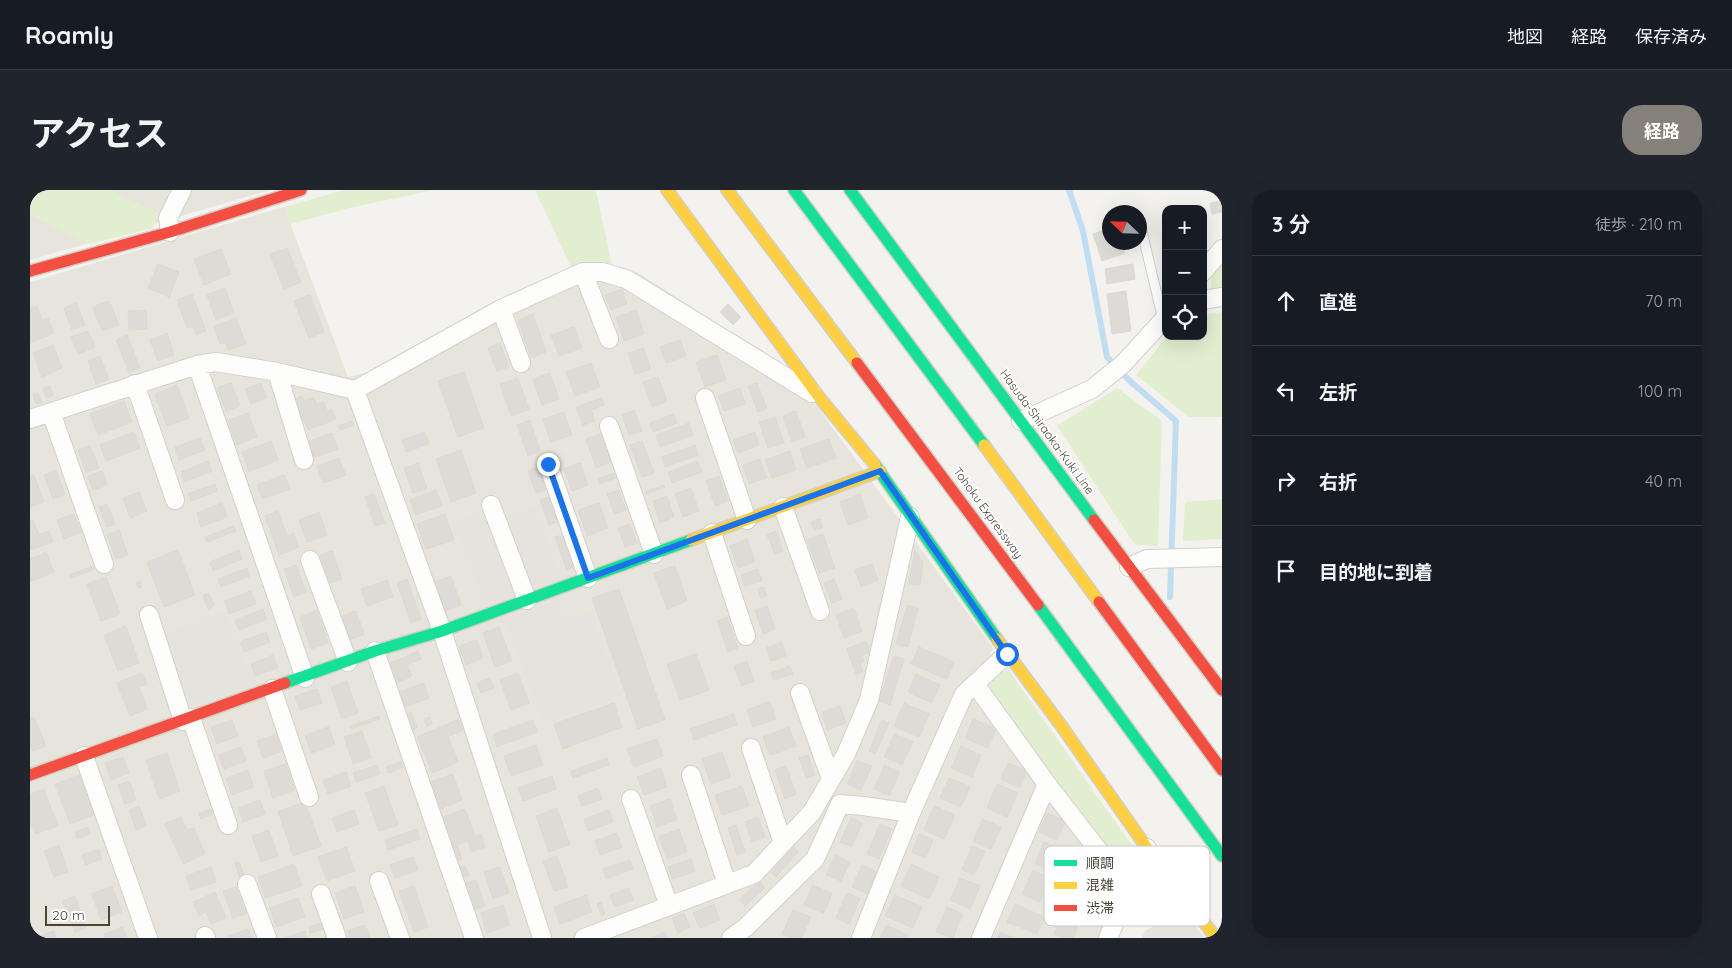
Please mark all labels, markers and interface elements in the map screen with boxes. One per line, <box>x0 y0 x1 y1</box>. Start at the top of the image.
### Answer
text: Roamly <box>25 20 114 50</box>
text: 地図 <box>1507 25 1543 48</box>
text: 経路 <box>1571 25 1607 48</box>
text: 保存済み <box>1635 25 1707 48</box>
button: 経路 <box>1622 105 1702 155</box>
text: アクセス <box>30 111 168 155</box>
north arrow <box>1102 205 1147 250</box>
map controls <box>1162 205 1207 340</box>
button: + <box>1162 205 1207 250</box>
text: 3 分 <box>1272 211 1310 237</box>
text: 徒歩 · 210 m <box>1595 214 1682 234</box>
button: − <box>1162 250 1207 295</box>
icon: ahead <box>1272 287 1300 315</box>
text: 直進 <box>1319 290 1357 314</box>
text: 70 m <box>1645 291 1682 311</box>
button: locate <box>1162 295 1207 340</box>
street label: Hasuda-Shiraoka-Kuki Line <box>997 366 1098 497</box>
icon: left <box>1272 377 1300 405</box>
text: 左折 <box>1319 380 1357 404</box>
text: 100 m <box>1638 381 1682 401</box>
route end <box>537 453 560 476</box>
street label: Tohoku Expressway <box>950 464 1027 561</box>
icon: right <box>1272 467 1300 495</box>
text: 右折 <box>1319 470 1357 494</box>
text: 40 m <box>1645 471 1682 491</box>
icon: arrive <box>1272 557 1300 585</box>
text: 目的地に到着 <box>1319 560 1433 584</box>
route start <box>996 643 1019 666</box>
legend <box>1044 846 1210 926</box>
text: 順調 <box>1086 854 1114 872</box>
text: 混雑 <box>1086 876 1114 894</box>
text: 渋滞 <box>1086 899 1114 917</box>
scale bar <box>45 903 110 926</box>
text: 20 m <box>52 906 85 924</box>

